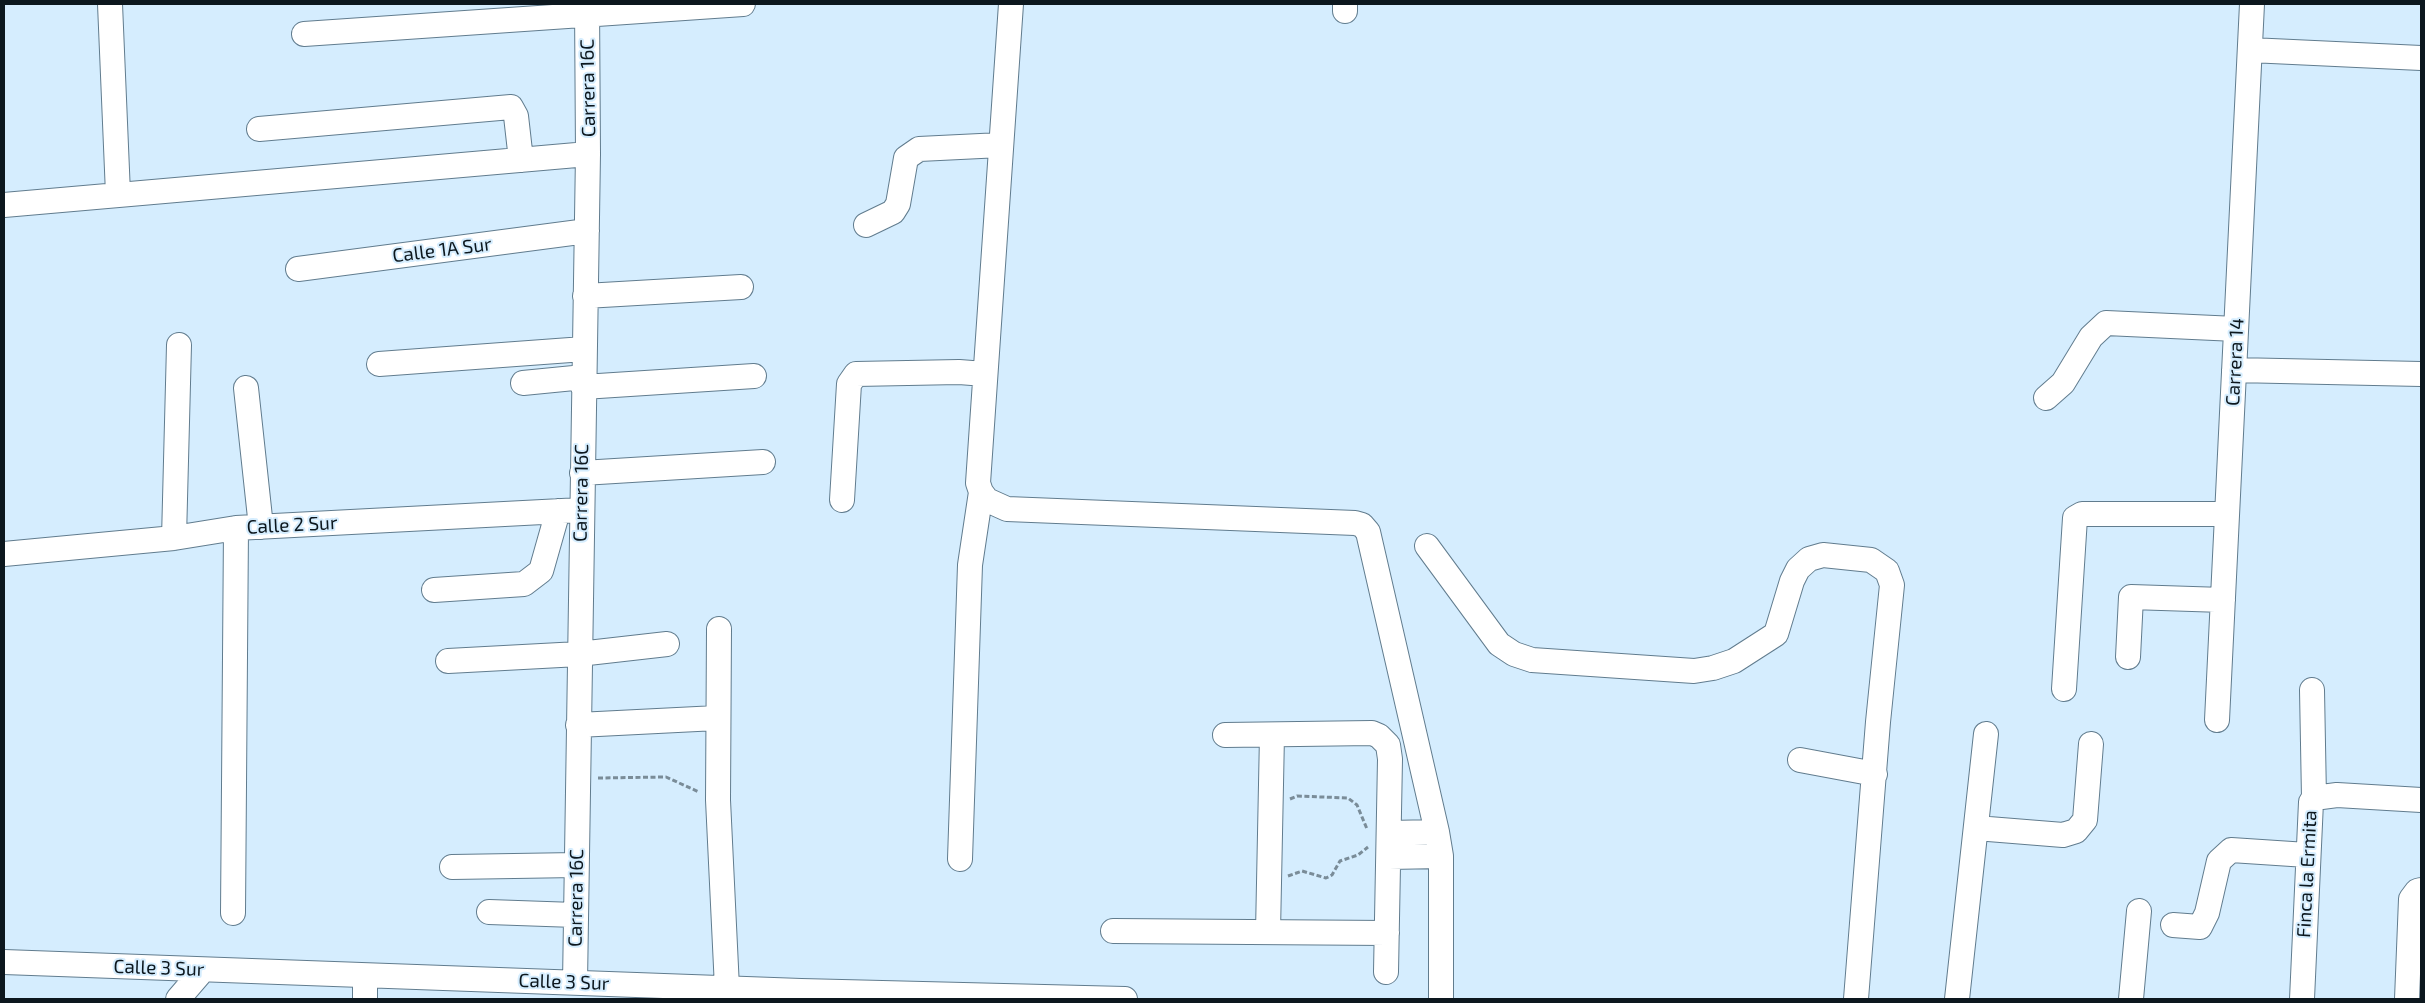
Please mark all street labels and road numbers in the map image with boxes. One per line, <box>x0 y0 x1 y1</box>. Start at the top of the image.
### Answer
street label: Carrera 16C <box>576 39 600 137</box>
street label: Calle 1A Sur <box>391 233 493 267</box>
street label: Carrera 14 <box>2221 317 2249 407</box>
street label: Carrera 16C <box>569 444 593 542</box>
street label: Calle 2 Sur <box>246 511 338 539</box>
street label: Finca la Ermita <box>2292 810 2322 938</box>
street label: Carrera 16C <box>564 849 588 947</box>
street label: Calle 3 Sur <box>113 955 205 981</box>
street label: Calle 3 Sur <box>518 969 610 995</box>

